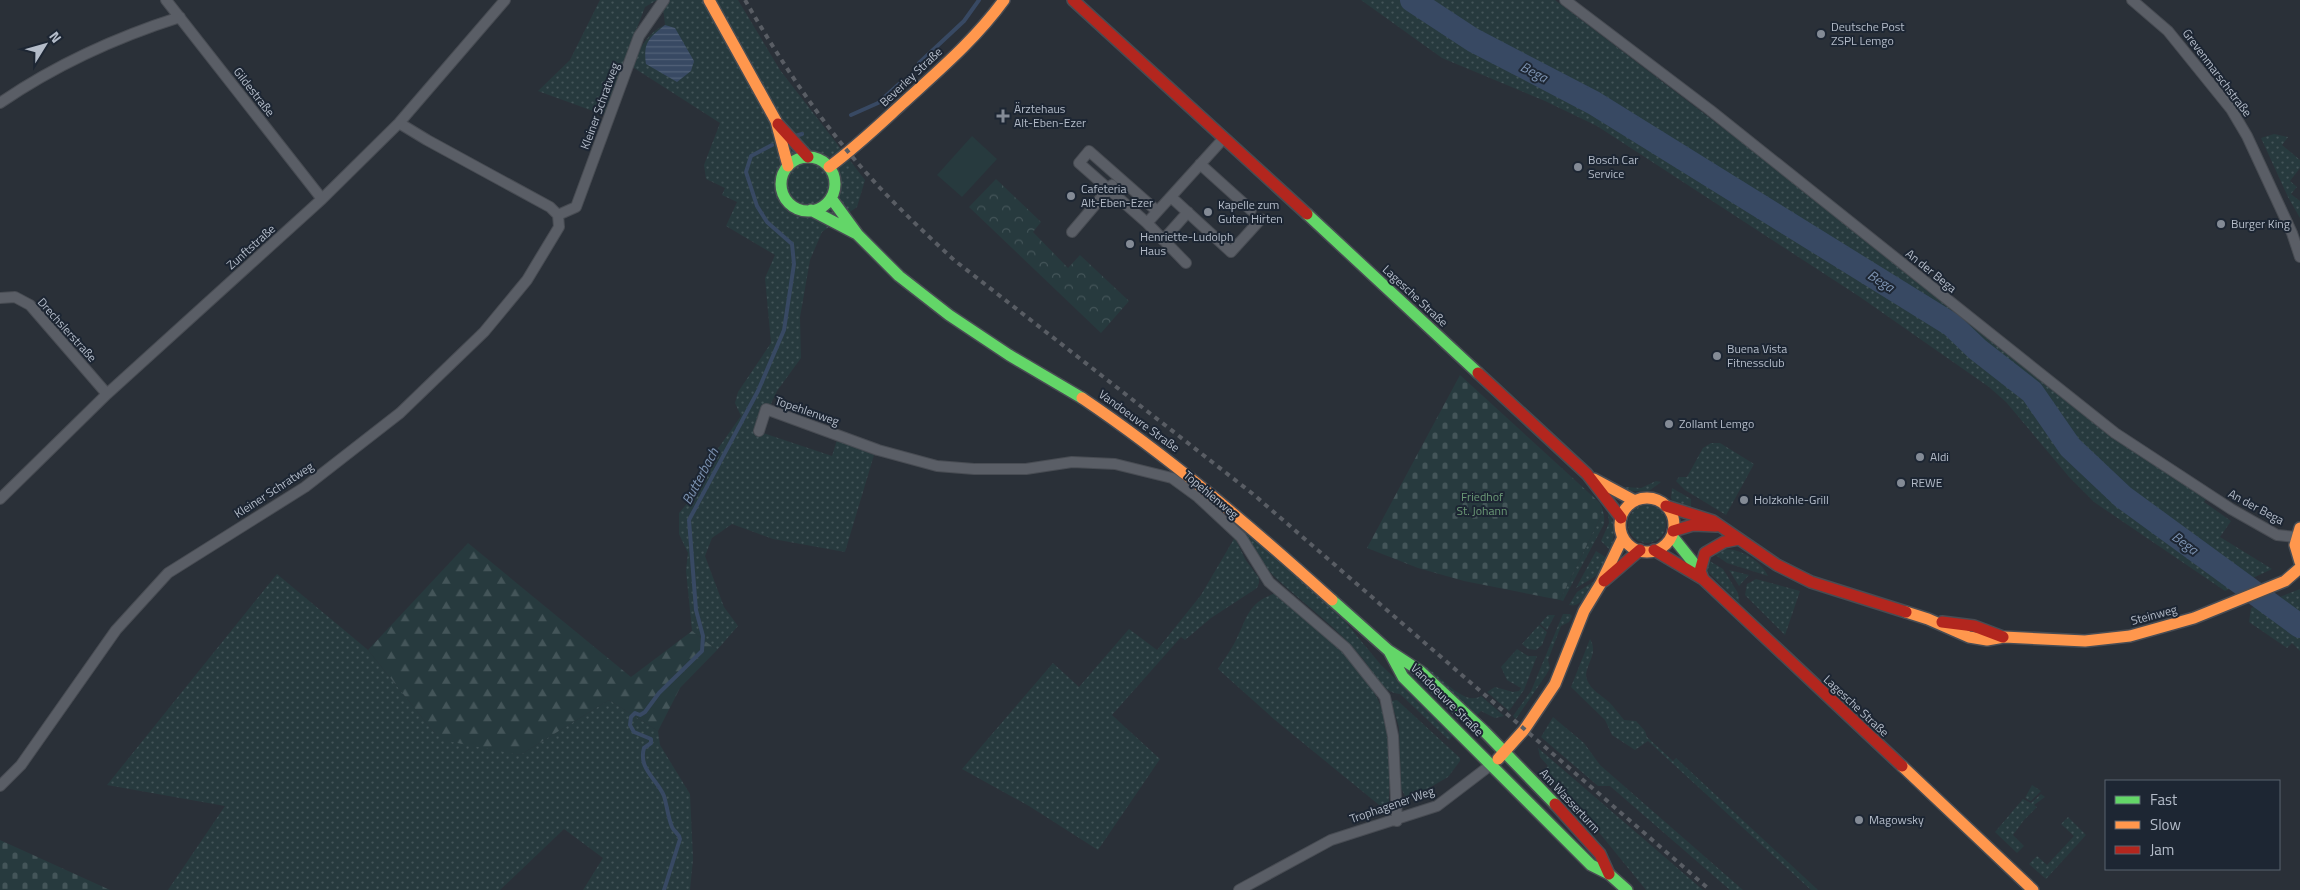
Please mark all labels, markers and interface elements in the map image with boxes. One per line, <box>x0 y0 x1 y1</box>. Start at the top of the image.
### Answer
place label: Deutsche Post ZSPL Lemgo <box>1831 17 1905 50</box>
north arrow <box>20 20 70 70</box>
street label: Grevenmarschstraße <box>2178 25 2257 121</box>
text: N <box>44 27 67 47</box>
marker: Deutsche Post ZSPL Lemgo <box>1815 28 1827 40</box>
street label: Beverley Straße <box>875 42 946 111</box>
water label: Bega <box>1517 56 1552 88</box>
street label: Kleiner Schratweg <box>575 60 624 152</box>
street label: Gildestraße <box>229 63 280 120</box>
place label: Ärztehaus Alt-Eben-Ezer <box>1014 99 1086 132</box>
marker: Ärztehaus Alt-Eben-Ezer <box>996 109 1010 123</box>
place label: Bosch Car Service <box>1588 150 1638 183</box>
marker: Bosch Car Service <box>1572 161 1584 173</box>
place label: Cafeteria Alt-Eben-Ezer <box>1081 179 1153 212</box>
marker: Cafeteria Alt-Eben-Ezer <box>1065 190 1077 202</box>
place label: Kapelle zum Guten Hirten <box>1218 195 1283 228</box>
marker: Kapelle zum Guten Hirten <box>1202 206 1214 218</box>
place label: Burger King <box>2231 214 2290 233</box>
marker: Burger King <box>2215 218 2227 230</box>
street label: Zunftstraße <box>222 219 279 274</box>
place label: Henriette-Ludolph Haus <box>1140 227 1233 260</box>
marker: Henriette-Ludolph Haus <box>1124 238 1136 250</box>
street label: An der Bega <box>1902 244 1961 297</box>
street label: Lagesche Straße <box>1378 260 1452 331</box>
water label: Bega <box>1864 264 1900 297</box>
street label: Drechslerstraße <box>33 293 102 366</box>
place label: Buena Vista Fitnessclub <box>1727 339 1787 372</box>
marker: Buena Vista Fitnessclub <box>1711 350 1723 362</box>
street label: Vandoeuvre Straße <box>1095 385 1184 457</box>
street label: Topehlenweg <box>772 391 842 430</box>
place label: Zollamt Lemgo <box>1679 414 1754 433</box>
marker: Zollamt Lemgo <box>1663 418 1675 430</box>
water label: Butterbach <box>676 443 724 508</box>
place label: Aldi <box>1930 447 1949 466</box>
marker: Aldi <box>1914 451 1926 463</box>
street label: Kleiner Schratweg <box>230 457 317 522</box>
street label: Topehlenweg <box>1180 466 1243 523</box>
place label: REWE <box>1911 473 1943 492</box>
marker: REWE <box>1895 477 1907 489</box>
street label: An der Bega <box>2225 484 2288 529</box>
park label: Friedhof St. Johann <box>1457 487 1507 520</box>
place label: Holzkohle-Grill <box>1754 490 1829 509</box>
marker: Holzkohle-Grill <box>1738 494 1750 506</box>
water label: Bega <box>2168 526 2204 560</box>
street label: Steinweg <box>2129 599 2179 630</box>
street label: Vandoeuvre Straße <box>1407 659 1488 740</box>
street label: Lagesche Straße <box>1819 670 1893 741</box>
street label: Am Wasserturm <box>1535 764 1605 837</box>
legend <box>2105 780 2280 870</box>
street label: Trophagener Weg <box>1347 781 1437 828</box>
text: Fast <box>2150 788 2178 811</box>
place label: Magowsky <box>1869 810 1924 829</box>
text: Slow <box>2150 813 2181 836</box>
marker: Magowsky <box>1853 814 1865 826</box>
text: Jam <box>2150 838 2174 861</box>

